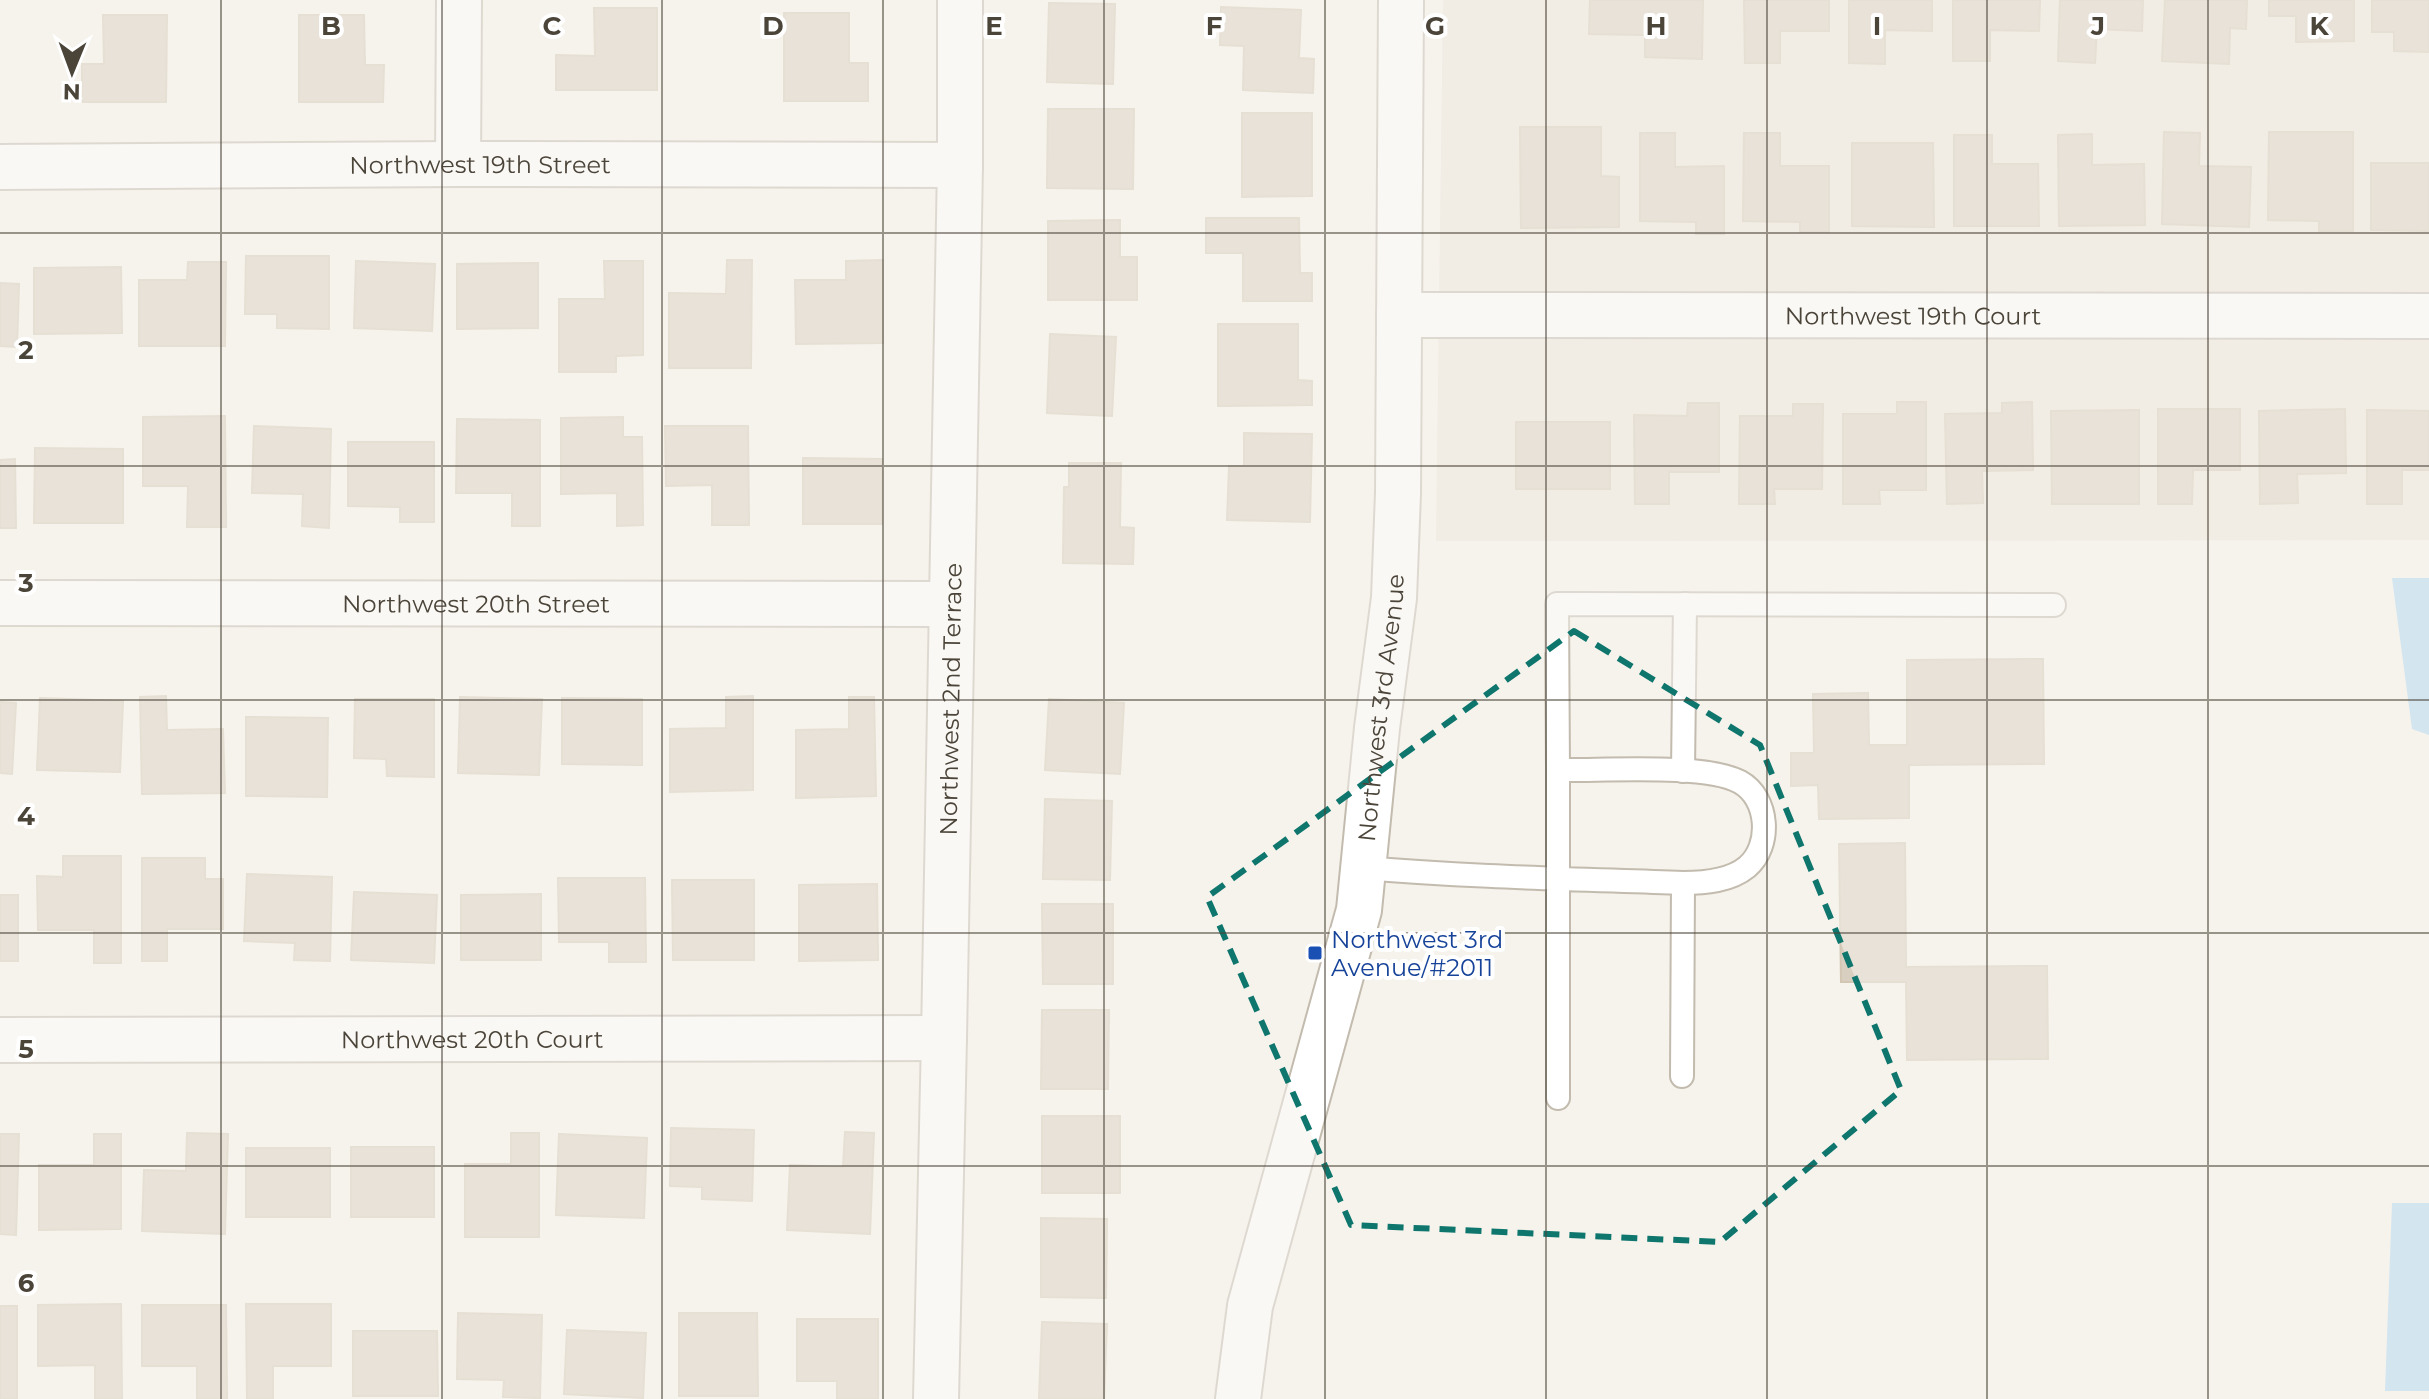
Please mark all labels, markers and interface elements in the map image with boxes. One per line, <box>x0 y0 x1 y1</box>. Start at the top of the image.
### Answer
text: B <box>321 10 341 42</box>
text: C <box>543 10 562 42</box>
text: D <box>762 10 784 42</box>
text: E <box>985 10 1003 42</box>
text: F <box>1206 10 1222 42</box>
text: G <box>1425 10 1445 42</box>
text: H <box>1645 10 1667 42</box>
text: I <box>1873 10 1881 42</box>
text: J <box>2090 10 2105 42</box>
text: K <box>2309 10 2329 42</box>
north arrow <box>32 32 112 112</box>
text: N <box>63 78 81 105</box>
street label: Northwest 19th Street <box>349 149 611 179</box>
street label: Northwest 19th Court <box>1785 301 2042 330</box>
text: 2 <box>18 334 34 366</box>
street label: Northwest 2nd Terrace <box>933 562 967 836</box>
text: 3 <box>17 567 34 599</box>
street label: Northwest 3rd Avenue <box>1351 573 1409 843</box>
street label: Northwest 20th Street <box>342 589 610 618</box>
text: 4 <box>17 800 35 832</box>
place label: Northwest 3rd Avenue/#2011 <box>1331 925 1503 982</box>
marker: Northwest 3rd Avenue/#2011 <box>1306 944 1324 962</box>
street label: Northwest 20th Court <box>341 1024 604 1054</box>
text: 5 <box>18 1033 34 1065</box>
text: 6 <box>18 1267 35 1299</box>

